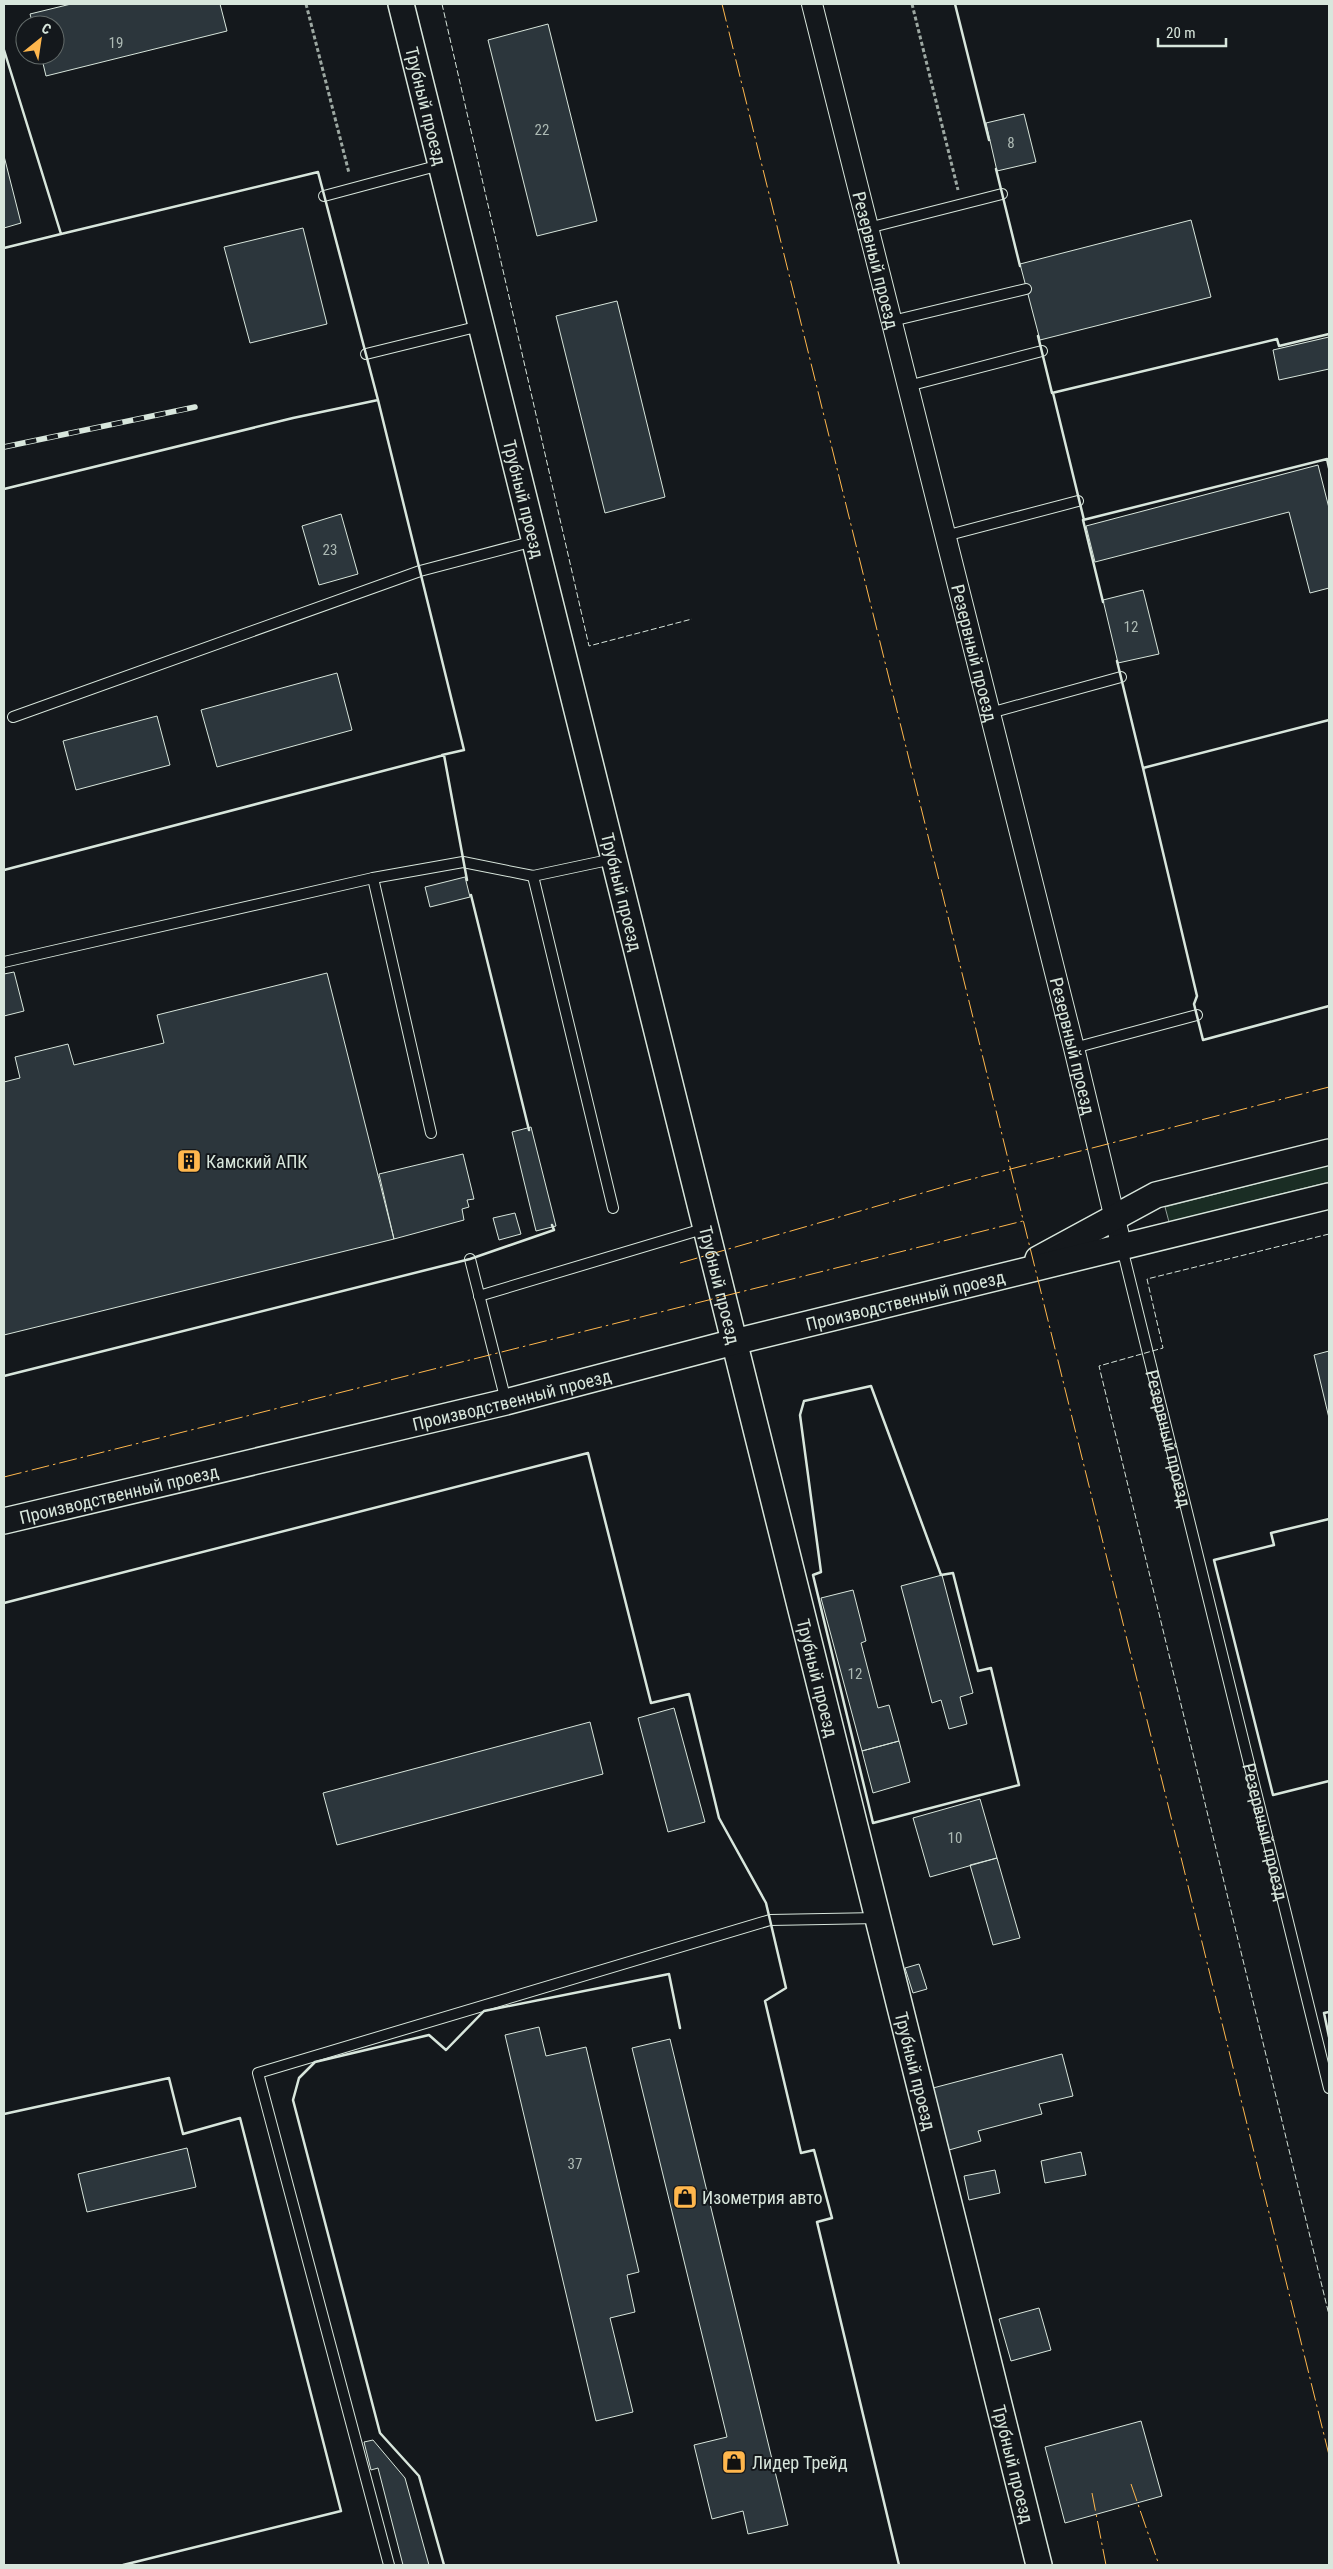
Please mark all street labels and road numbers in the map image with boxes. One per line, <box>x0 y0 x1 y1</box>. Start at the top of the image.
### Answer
street label: Трубный проезд <box>402 45 451 168</box>
street label: Резервный проезд <box>849 189 904 331</box>
street label: Трубный проезд <box>499 438 549 561</box>
street label: Резервный проезд <box>948 582 1002 724</box>
street label: Трубный проезд <box>597 830 647 954</box>
street label: Резервный проезд <box>1046 975 1100 1117</box>
street label: Трубный проезд <box>695 1223 745 1347</box>
street label: Производственный проезд <box>804 1265 1007 1334</box>
street label: Производственный проезд <box>410 1364 614 1434</box>
street label: Резервный проезд <box>1142 1367 1196 1509</box>
street label: Производственный проезд <box>17 1460 221 1528</box>
street label: Трубный проезд <box>793 1616 843 1740</box>
street label: Резервный проезд <box>1239 1761 1293 1903</box>
street label: Трубный проезд <box>891 2009 941 2133</box>
street label: Трубный проезд <box>989 2402 1039 2526</box>

